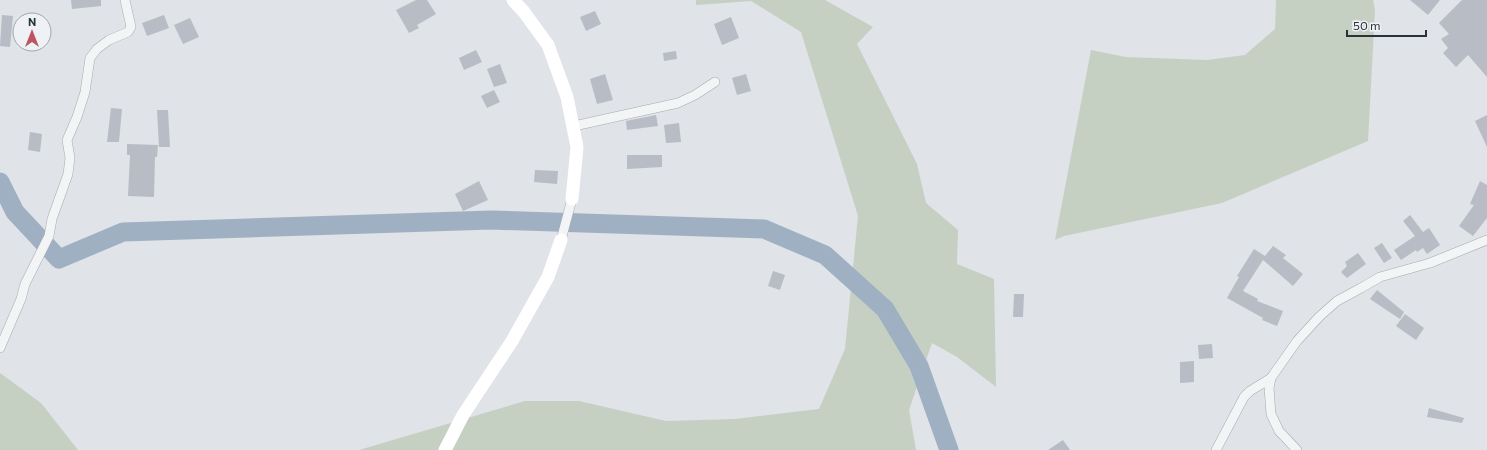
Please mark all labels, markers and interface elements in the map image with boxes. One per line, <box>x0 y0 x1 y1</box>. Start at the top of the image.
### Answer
north arrow <box>12 12 52 52</box>
scale bar <box>1347 12 1426 38</box>
text: N <box>28 15 36 28</box>
text: 50 m <box>1353 18 1381 32</box>

